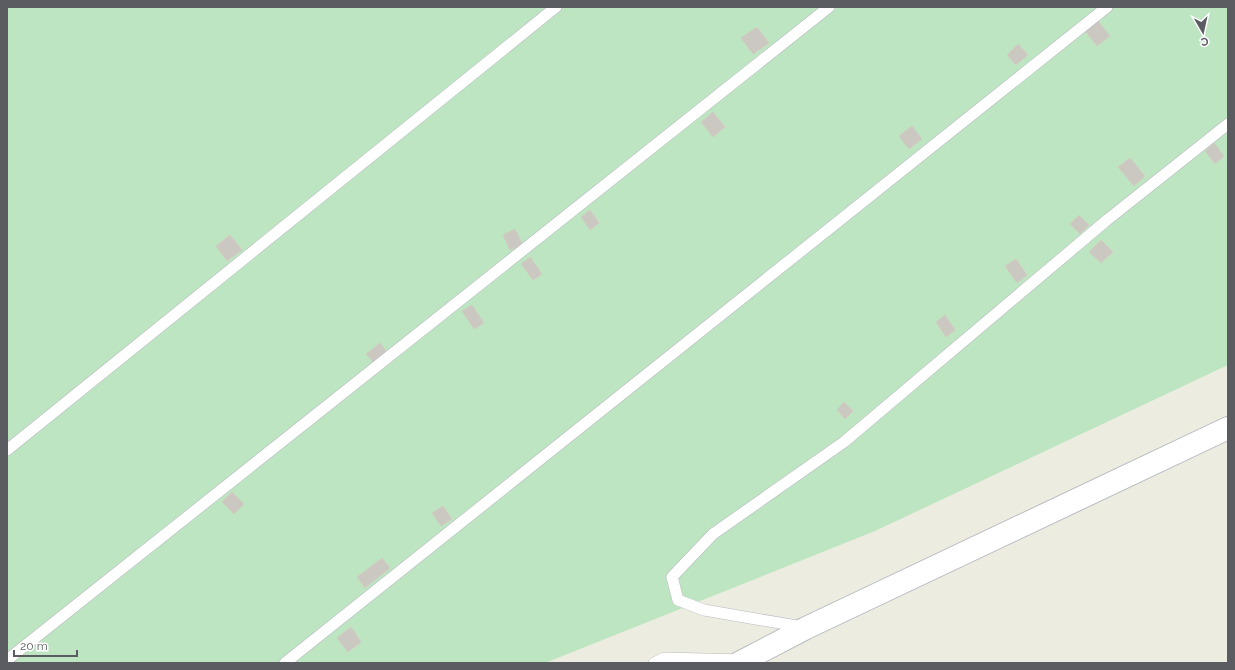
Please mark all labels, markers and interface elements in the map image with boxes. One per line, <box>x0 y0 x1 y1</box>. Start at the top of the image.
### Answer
north arrow <box>1183 12 1223 52</box>
text: С <box>1199 34 1209 48</box>
scale bar <box>14 632 77 658</box>
text: 20 m <box>20 639 48 653</box>

